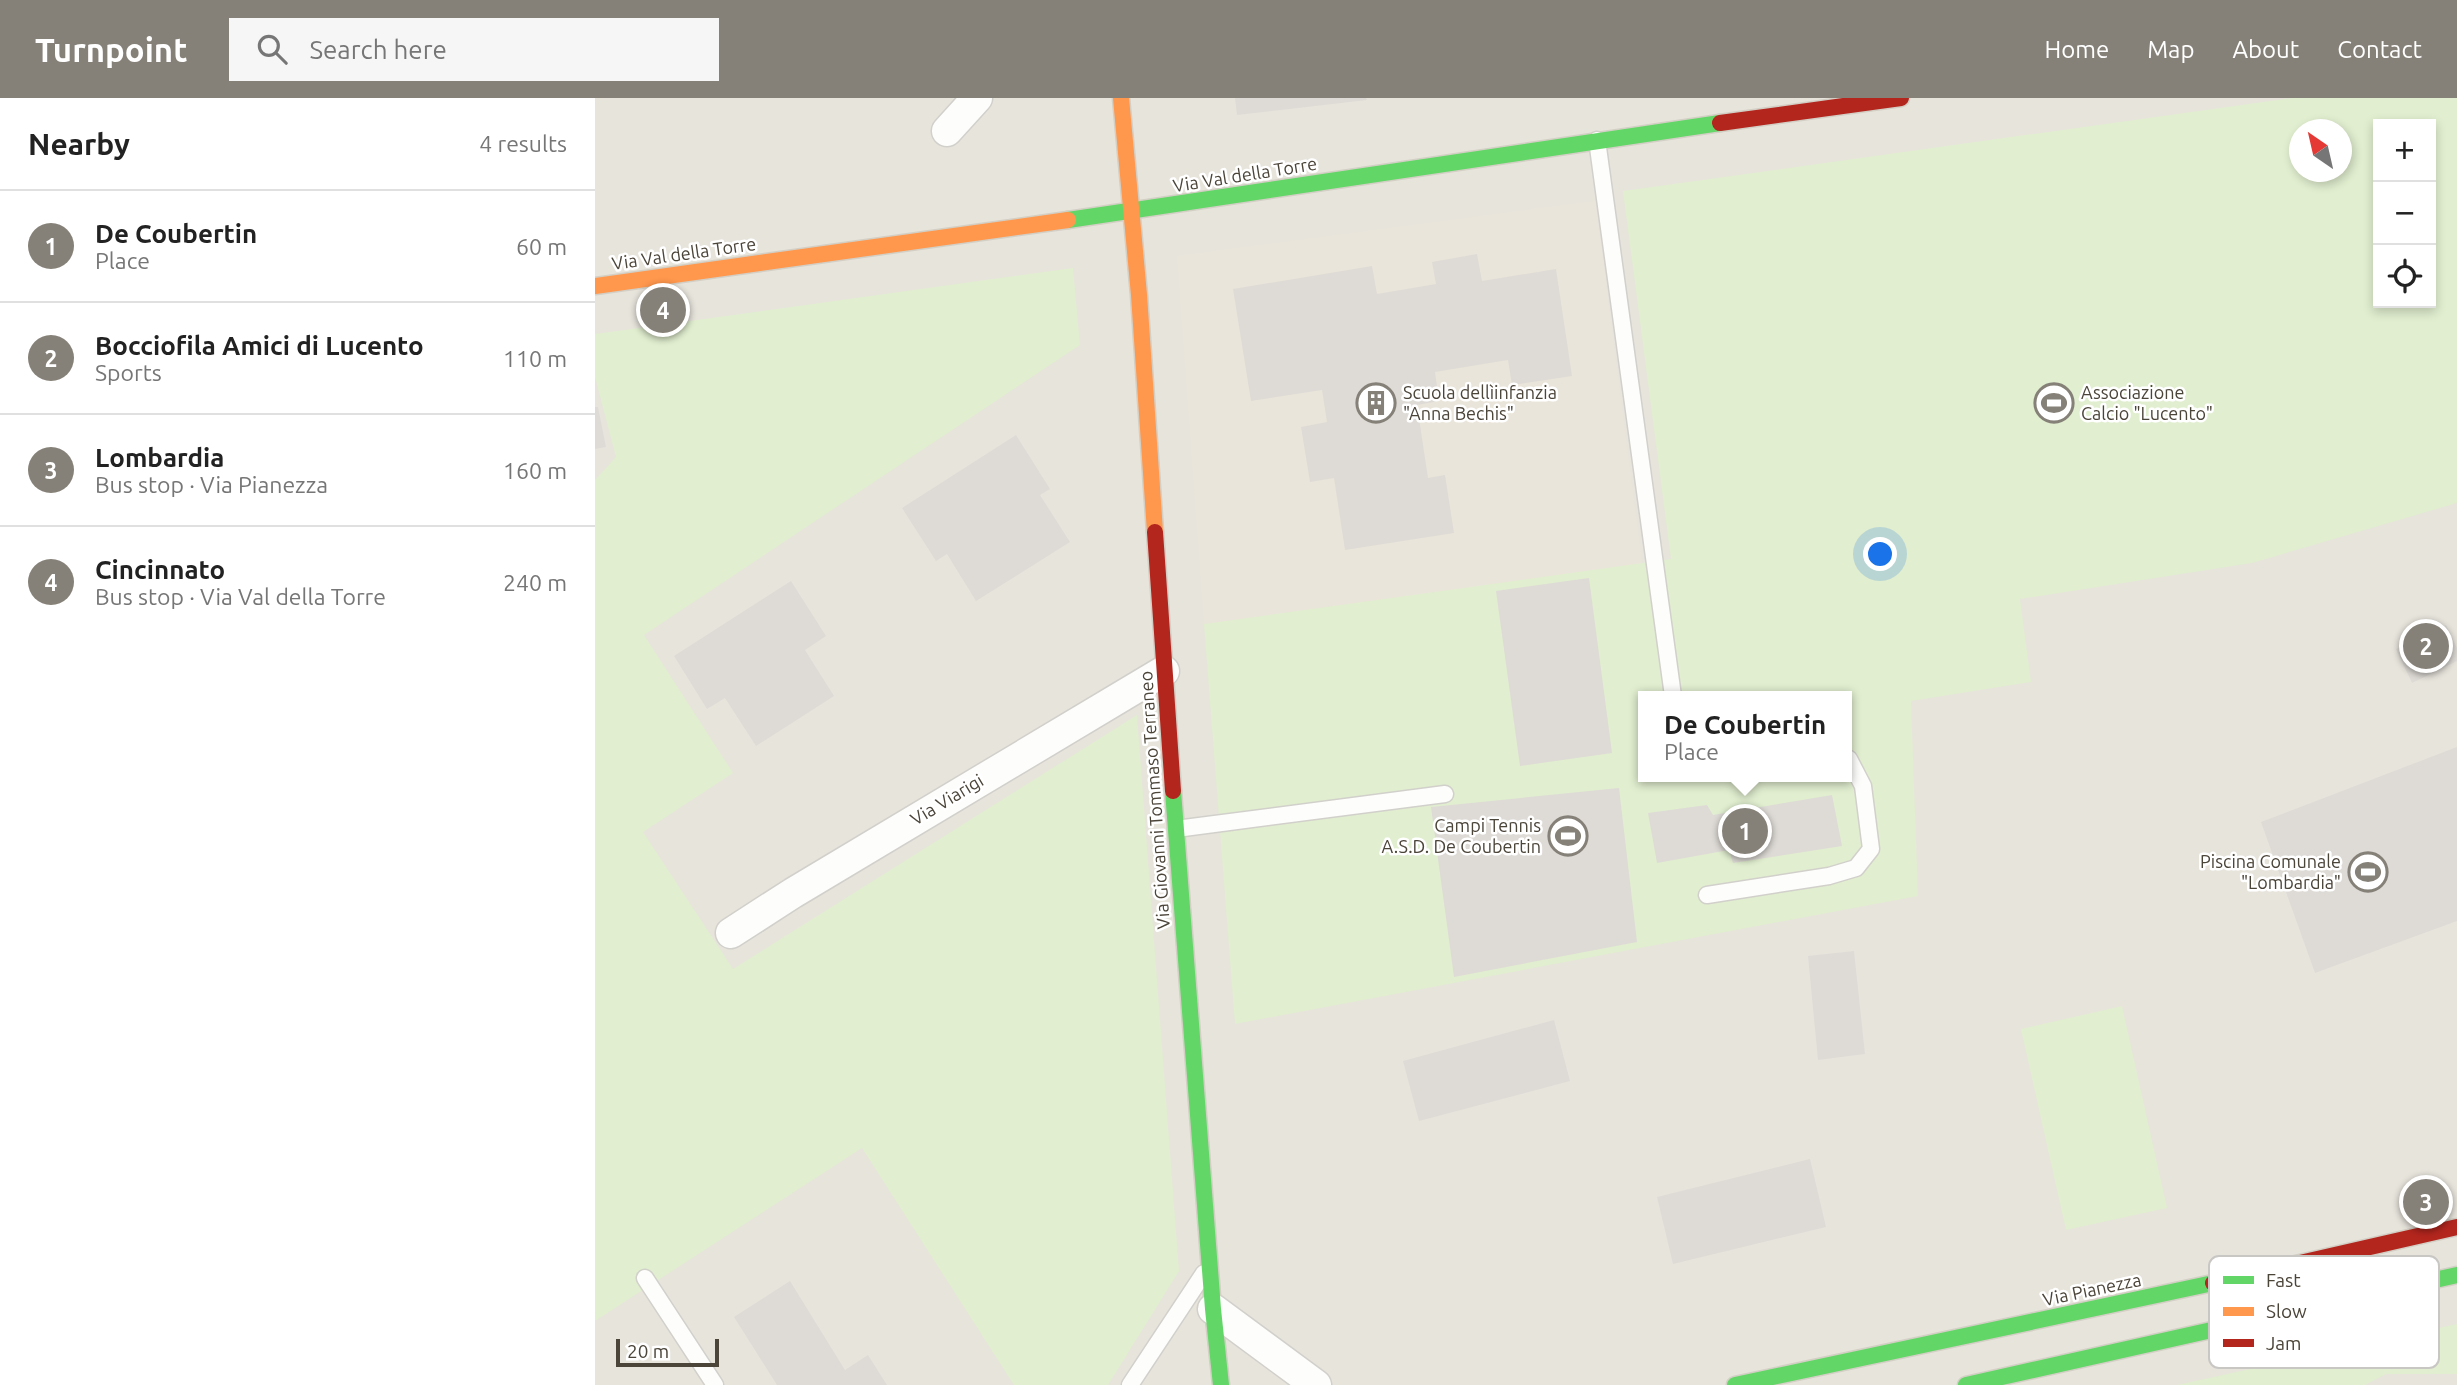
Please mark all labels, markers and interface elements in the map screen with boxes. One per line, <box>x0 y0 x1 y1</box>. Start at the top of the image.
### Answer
search box <box>229 18 719 81</box>
icon: search <box>253 30 291 68</box>
text: Turnpoint <box>35 31 187 68</box>
text: Search here <box>309 35 447 64</box>
text: Home <box>2044 36 2109 63</box>
text: Map <box>2147 36 2194 63</box>
text: About <box>2232 36 2299 63</box>
text: Contact <box>2337 36 2422 63</box>
north arrow <box>2289 119 2352 182</box>
map controls <box>2373 119 2436 308</box>
button: + <box>2373 119 2436 182</box>
text: Nearby <box>28 127 130 161</box>
text: 4 results <box>479 131 567 156</box>
street label: Via Val della Torre <box>1171 153 1318 195</box>
button: − <box>2373 182 2436 245</box>
text: De Coubertin <box>95 219 257 248</box>
street label: Via Val della Torre <box>610 233 757 273</box>
text: 1 <box>45 234 57 259</box>
text: 60 m <box>516 234 567 259</box>
button: locate <box>2373 245 2436 308</box>
text: Place <box>95 248 150 273</box>
pin: 4 <box>640 284 686 336</box>
text: Bocciofila Amici di Lucento <box>95 331 424 360</box>
text: 2 <box>45 346 57 371</box>
text: 110 m <box>503 346 567 371</box>
text: Sports <box>95 360 162 385</box>
building icon: Scuola dellìinfanzia "Anna Bechis" <box>1355 382 1397 424</box>
place label: Scuola dellìinfanzia "Anna Bechis" <box>1403 382 1557 423</box>
sports icon: Associazione Calcio "Lucento" <box>2033 382 2075 424</box>
place label: Associazione Calcio "Lucento" <box>2081 382 2213 423</box>
text: Lombardia <box>95 443 224 472</box>
text: 3 <box>45 458 57 483</box>
text: 160 m <box>503 458 567 483</box>
text: Bus stop · Via Pianezza <box>95 472 328 497</box>
your location <box>1863 537 1897 571</box>
text: Cincinnato <box>95 555 225 584</box>
text: 4 <box>45 570 57 595</box>
text: 240 m <box>503 570 567 595</box>
text: Bus stop · Via Val della Torre <box>95 584 386 609</box>
pin: 2 <box>2403 620 2449 672</box>
street label: Via Giovanni Tommaso Terraneo <box>1135 670 1173 930</box>
popup <box>1638 691 1852 782</box>
text: De Coubertin <box>1664 710 1826 739</box>
text: Place <box>1664 739 1719 764</box>
street label: Via Viarigi <box>906 770 986 829</box>
pin: 1 <box>1722 805 1768 857</box>
place label: Campi Tennis A.S.D. De Coubertin <box>1382 815 1541 856</box>
sports icon: Campi Tennis A.S.D. De Coubertin <box>1547 815 1589 857</box>
place label: Piscina Comunale "Lombardia" <box>2200 851 2341 892</box>
sports icon: Piscina Comunale "Lombardia" <box>2347 851 2389 893</box>
pin: 3 <box>2403 1176 2449 1228</box>
legend <box>2209 1256 2439 1368</box>
street label: Via Pianezza <box>2041 1269 2143 1309</box>
text: Fast <box>2266 1269 2301 1291</box>
text: Slow <box>2266 1300 2307 1322</box>
text: Jam <box>2266 1332 2302 1354</box>
scale bar <box>616 1336 719 1368</box>
text: 20 m <box>627 1340 669 1362</box>

